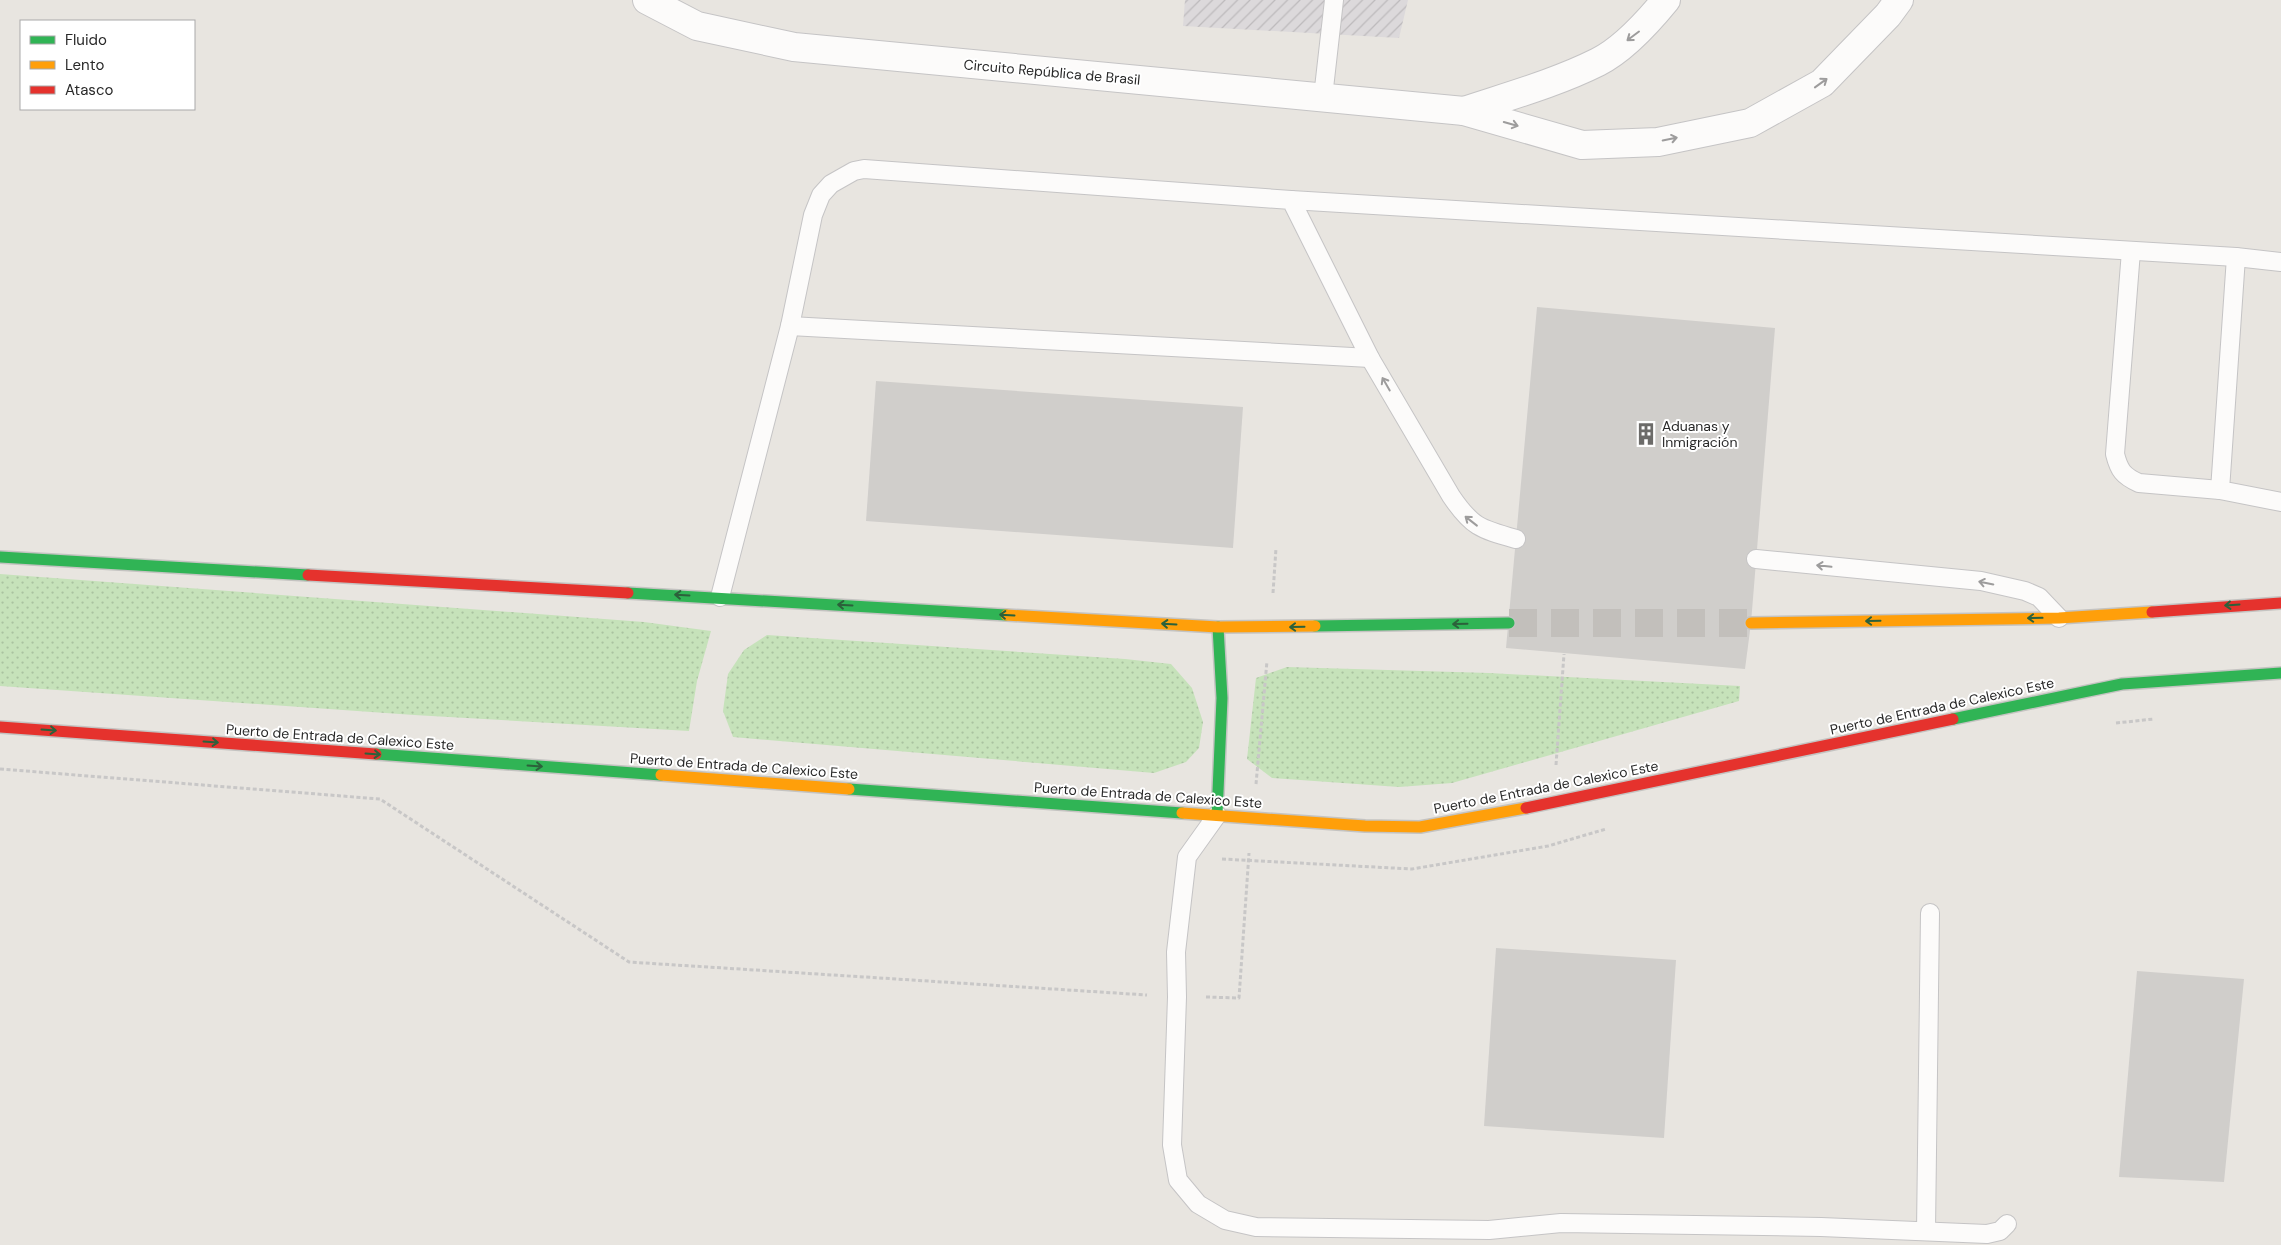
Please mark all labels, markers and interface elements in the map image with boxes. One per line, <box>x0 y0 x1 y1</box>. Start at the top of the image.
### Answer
legend <box>20 20 195 110</box>
text: Fluido <box>65 30 107 50</box>
one-way arrow <box>1627 30 1640 41</box>
text: Lento <box>65 55 104 75</box>
street label: Circuito República de Brasil <box>963 55 1141 89</box>
one-way arrow <box>1814 78 1828 88</box>
text: Atasco <box>65 80 113 100</box>
one-way arrow <box>1503 120 1519 130</box>
one-way arrow <box>1662 134 1678 143</box>
one-way arrow <box>1380 377 1390 392</box>
place label: Aduanas y Inmigración <box>1662 417 1737 451</box>
building icon: Aduanas y Inmigración <box>1633 421 1659 447</box>
one-way arrow <box>1465 516 1478 527</box>
one-way arrow <box>1817 561 1833 571</box>
one-way arrow <box>1978 577 1994 587</box>
one-way arrow <box>675 591 691 600</box>
one-way arrow <box>837 600 853 610</box>
one-way arrow <box>2225 600 2241 610</box>
one-way arrow <box>999 610 1015 619</box>
one-way arrow <box>2028 614 2044 623</box>
one-way arrow <box>1865 616 1882 626</box>
one-way arrow <box>1452 619 1468 629</box>
one-way arrow <box>1161 620 1177 629</box>
one-way arrow <box>1290 622 1306 632</box>
street label: Puerto de Entrada de Calexico Este <box>1828 673 2056 739</box>
street label: Puerto de Entrada de Calexico Este <box>225 720 455 754</box>
one-way arrow <box>40 726 56 735</box>
one-way arrow <box>202 737 218 747</box>
one-way arrow <box>364 749 380 759</box>
street label: Puerto de Entrada de Calexico Este <box>629 749 859 783</box>
street label: Puerto de Entrada de Calexico Este <box>1432 756 1660 818</box>
one-way arrow <box>527 761 543 770</box>
street label: Puerto de Entrada de Calexico Este <box>1033 778 1263 812</box>

